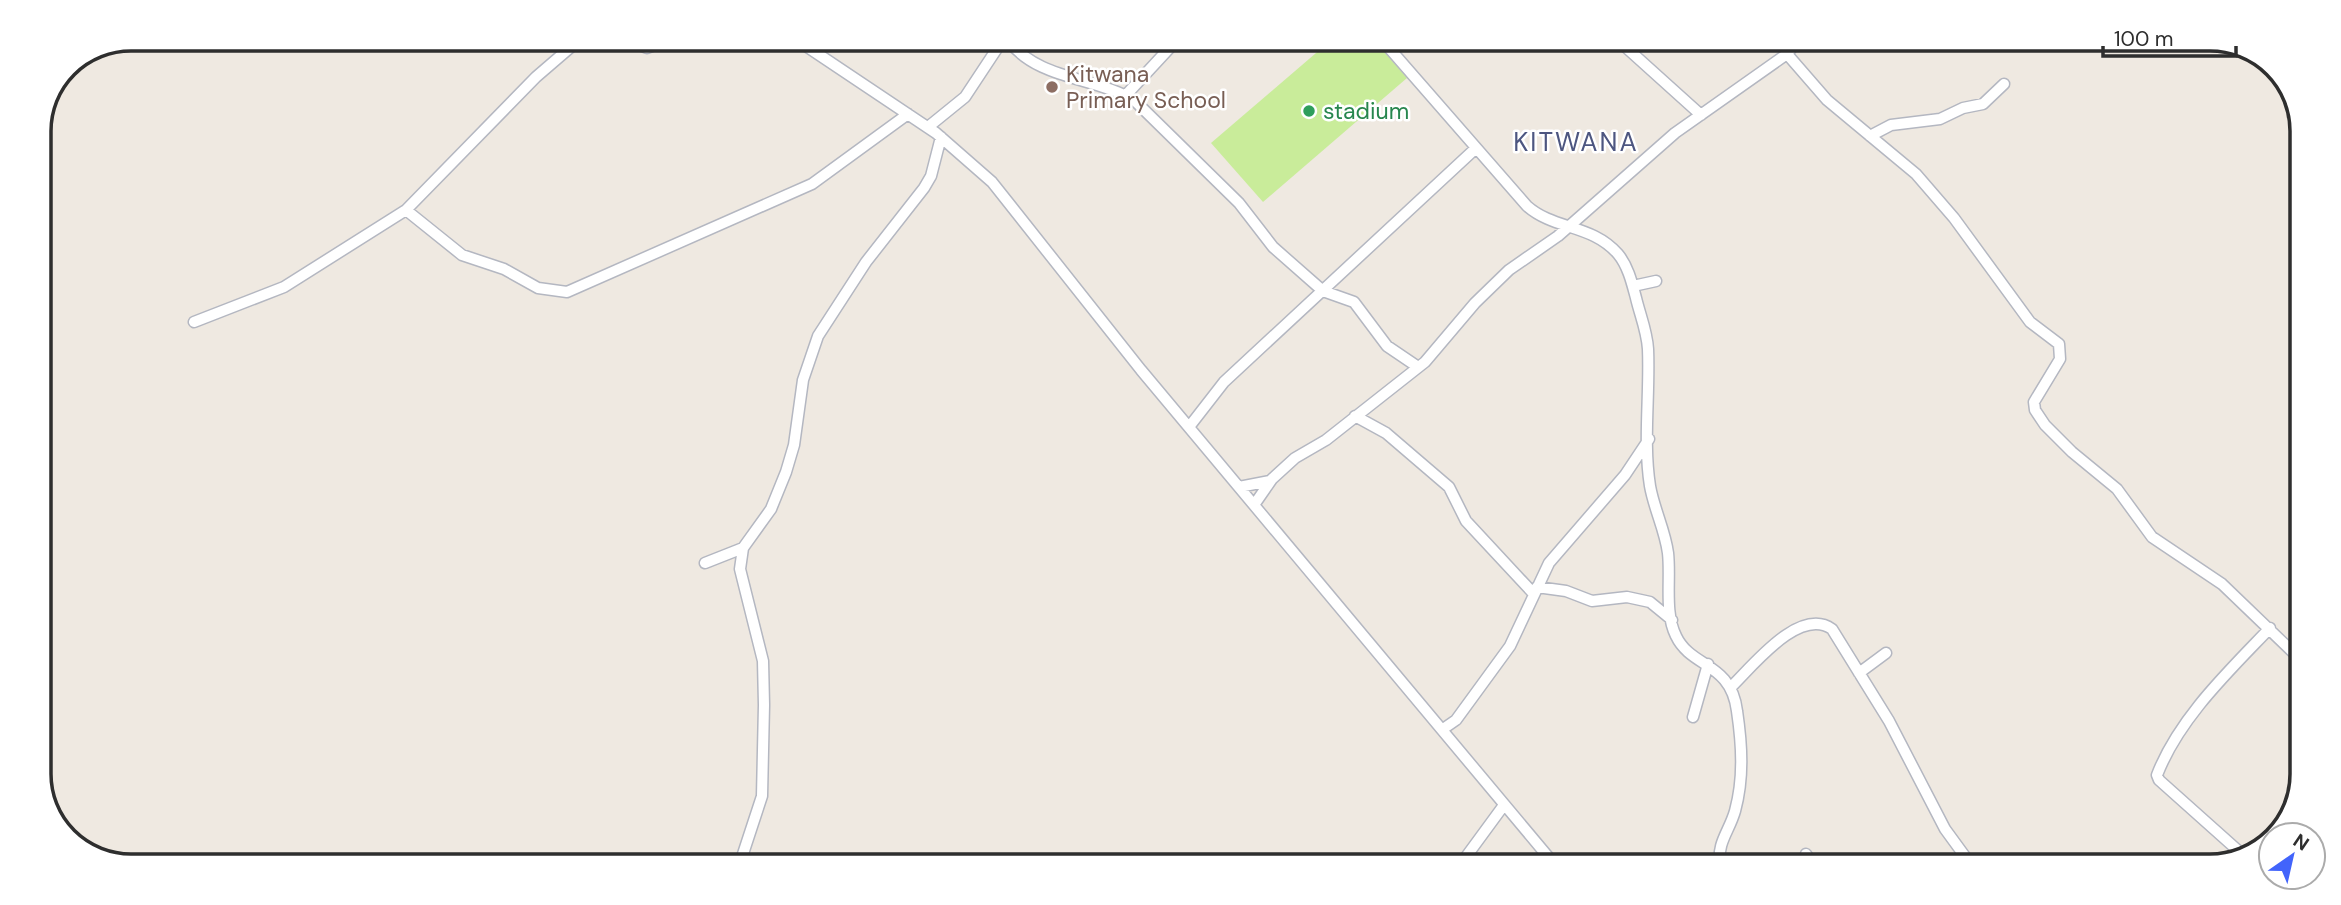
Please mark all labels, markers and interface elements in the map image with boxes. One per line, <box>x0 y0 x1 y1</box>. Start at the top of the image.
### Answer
scale bar <box>2103 14 2236 58</box>
text: 100 m <box>2114 25 2174 53</box>
place label: Kitwana Primary School <box>1066 59 1226 115</box>
marker: Kitwana Primary School <box>1044 79 1060 95</box>
place label: stadium <box>1323 96 1409 126</box>
marker: stadium <box>1301 103 1317 119</box>
district label: KITWANA <box>1513 125 1639 159</box>
north arrow <box>2257 821 2327 891</box>
text: N <box>2288 828 2314 857</box>

